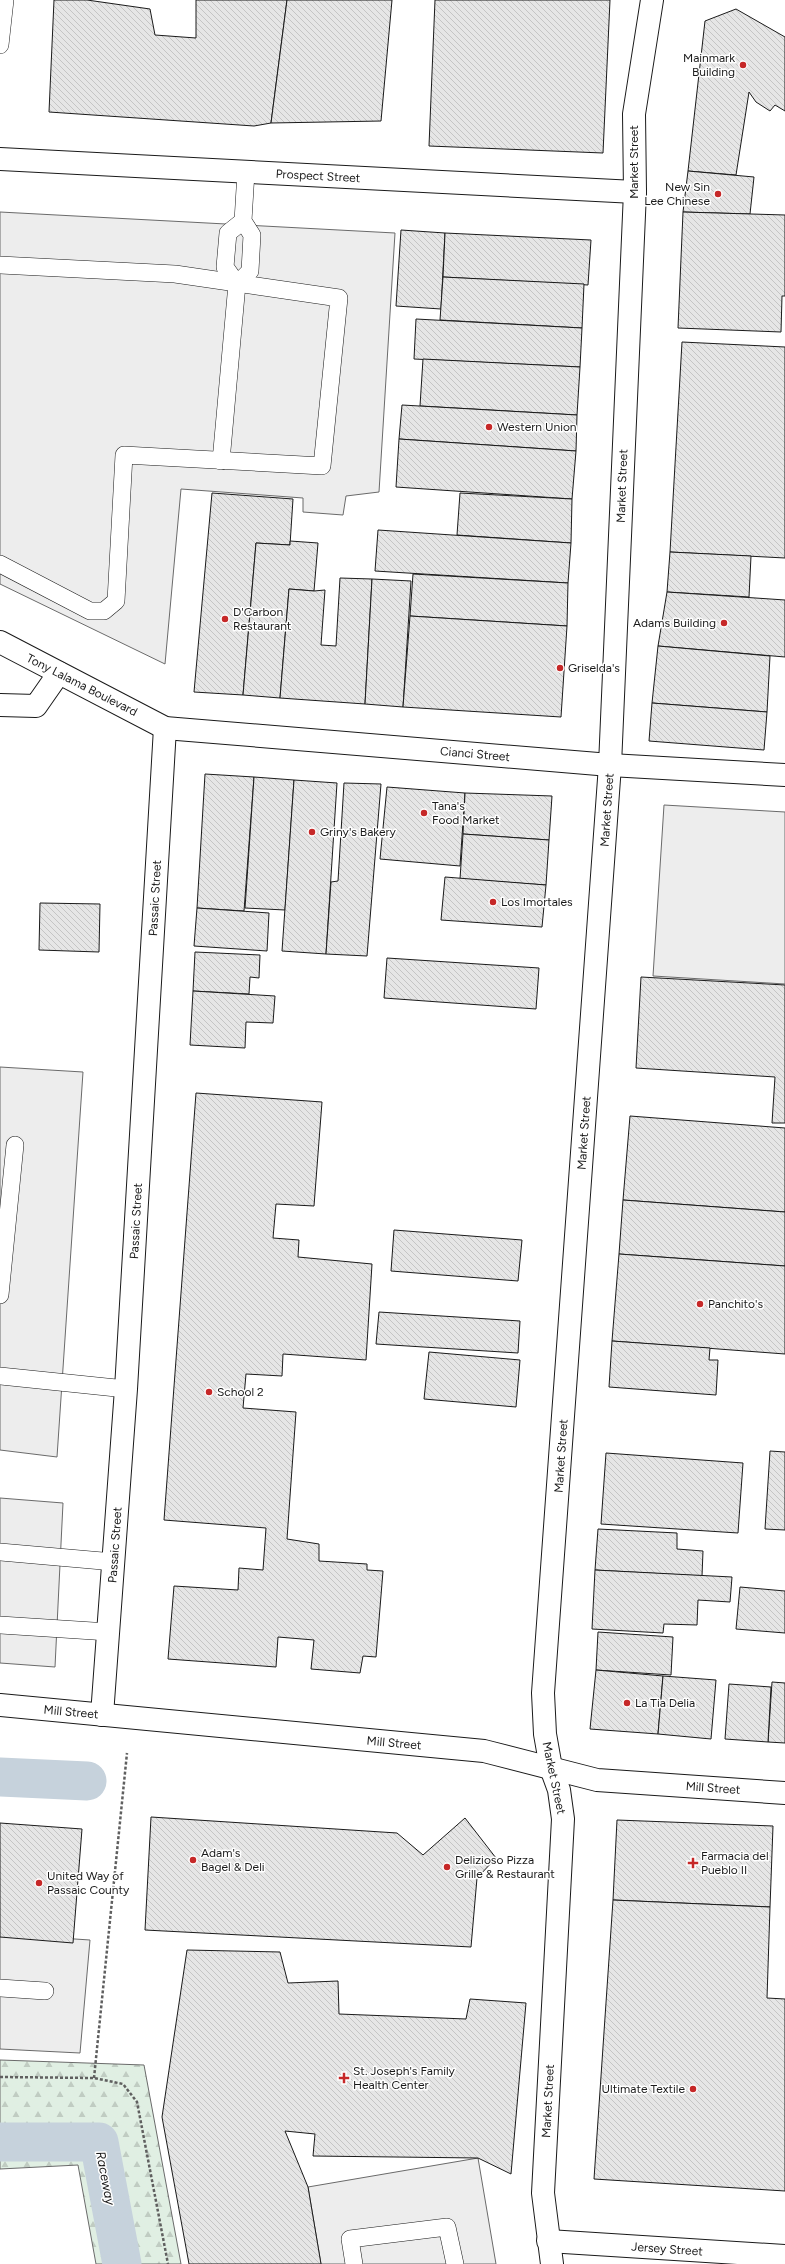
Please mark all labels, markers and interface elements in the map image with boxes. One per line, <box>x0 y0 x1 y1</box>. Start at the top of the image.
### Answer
place label: Mainmark Building <box>683 51 735 79</box>
marker: Mainmark Building <box>738 60 748 70</box>
street label: Market Street <box>627 125 641 199</box>
street label: Prospect Street <box>275 167 361 185</box>
place label: New Sin Lee Chinese <box>644 180 710 208</box>
marker: New Sin Lee Chinese <box>713 189 723 199</box>
place label: Western Union <box>497 420 577 434</box>
marker: Western Union <box>484 422 494 432</box>
street label: Market Street <box>614 448 630 523</box>
place label: D'Carbon Restaurant <box>233 605 292 633</box>
marker: D'Carbon Restaurant <box>220 614 230 624</box>
place label: Adams Building <box>633 616 716 630</box>
marker: Adams Building <box>719 618 729 628</box>
street label: Tony Lalama Boulevard <box>24 651 140 719</box>
place label: Griselda's <box>568 661 620 675</box>
marker: Griselda's <box>555 663 565 673</box>
street label: Cianci Street <box>439 744 511 764</box>
street label: Market Street <box>597 772 617 847</box>
place label: Tana's Food Market <box>432 799 500 827</box>
marker: Tana's Food Market <box>419 808 429 818</box>
place label: Griny's Bakery <box>320 825 397 839</box>
marker: Griny's Bakery <box>307 827 317 837</box>
street label: Passaic Street <box>146 859 164 936</box>
place label: Los Imortales <box>501 895 573 909</box>
marker: Los Imortales <box>488 897 498 907</box>
street label: Market Street <box>574 1095 594 1170</box>
street label: Passaic Street <box>127 1182 145 1259</box>
place label: Panchito's <box>708 1297 763 1311</box>
marker: Panchito's <box>695 1299 705 1309</box>
place label: School 2 <box>217 1385 264 1399</box>
marker: School 2 <box>204 1387 214 1397</box>
street label: Market Street <box>551 1418 571 1493</box>
street label: Passaic Street <box>105 1506 125 1583</box>
place label: La Tia Delia <box>635 1696 695 1710</box>
marker: La Tia Delia <box>622 1698 632 1708</box>
street label: Mill Street <box>43 1703 99 1721</box>
street label: Mill Street <box>366 1734 422 1752</box>
street label: Market Street <box>539 1741 569 1816</box>
street label: Mill Street <box>685 1779 741 1797</box>
place label: Adam's Bagel & Deli <box>201 1846 265 1874</box>
place label: Farmacia del Pueblo II <box>701 1849 769 1877</box>
place label: Delizioso Pizza Grille & Restaurant <box>455 1853 555 1881</box>
marker: Adam's Bagel & Deli <box>188 1855 198 1865</box>
marker: Farmacia del Pueblo II <box>688 1858 698 1868</box>
marker: Delizioso Pizza Grille & Restaurant <box>442 1862 452 1872</box>
place label: United Way of Passaic County <box>47 1869 130 1897</box>
marker: United Way of Passaic County <box>34 1878 44 1888</box>
street label: Market Street <box>539 2063 557 2138</box>
place label: St. Joseph's Family Health Center <box>353 2064 456 2092</box>
marker: St. Joseph's Family Health Center <box>338 2072 350 2084</box>
place label: Ultimate Textile <box>602 2082 685 2096</box>
marker: Ultimate Textile <box>688 2084 698 2094</box>
water label: Raceway <box>93 2150 118 2207</box>
street label: Jersey Street <box>631 2240 704 2259</box>

